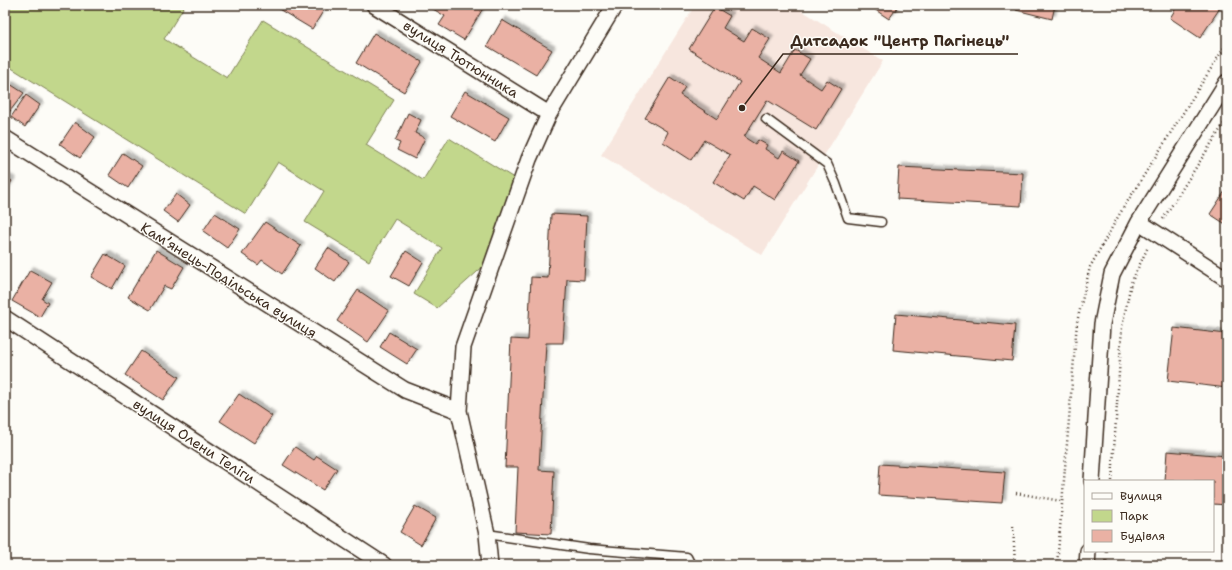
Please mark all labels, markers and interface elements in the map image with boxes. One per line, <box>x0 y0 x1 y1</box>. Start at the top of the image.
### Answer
street label: вулиця Тютюнника <box>400 16 522 102</box>
callout: Дитсадок "Центр Пагінець" <box>783 27 1018 54</box>
text: Дитсадок "Центр Пагінець" <box>791 31 1010 51</box>
street label: Камʼянець-Подільська вулиця <box>137 218 321 342</box>
street label: вулиця Олени Теліги <box>129 395 259 487</box>
legend <box>1084 480 1214 552</box>
text: Вулиця <box>1120 488 1162 504</box>
text: Парк <box>1120 508 1149 524</box>
text: Будівля <box>1120 528 1165 544</box>

